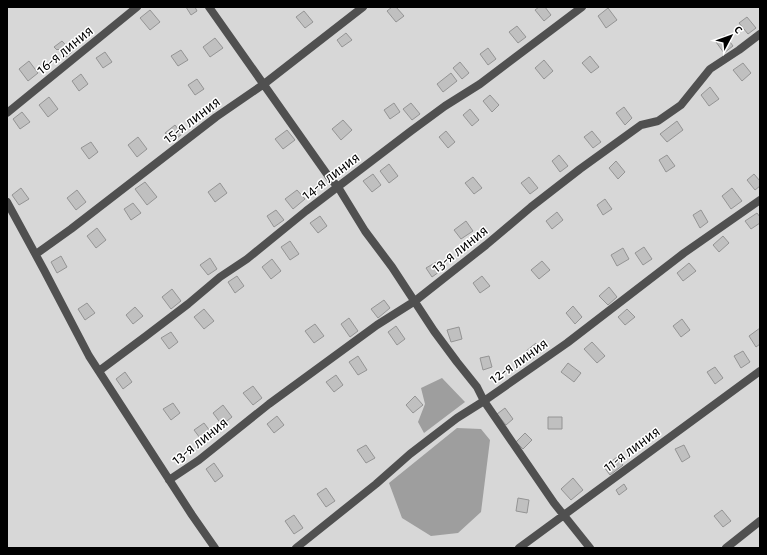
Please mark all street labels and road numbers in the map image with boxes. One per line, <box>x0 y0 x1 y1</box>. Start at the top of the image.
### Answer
street label: 16-я линия <box>33 22 96 77</box>
street label: 15-я линия <box>160 93 223 146</box>
street label: 14-я линия <box>299 149 363 203</box>
street label: 13-я линия <box>428 222 491 276</box>
street label: 12-я линия <box>486 335 551 387</box>
street label: 13-я линия <box>168 414 231 468</box>
street label: 11-я линия <box>600 423 663 475</box>

